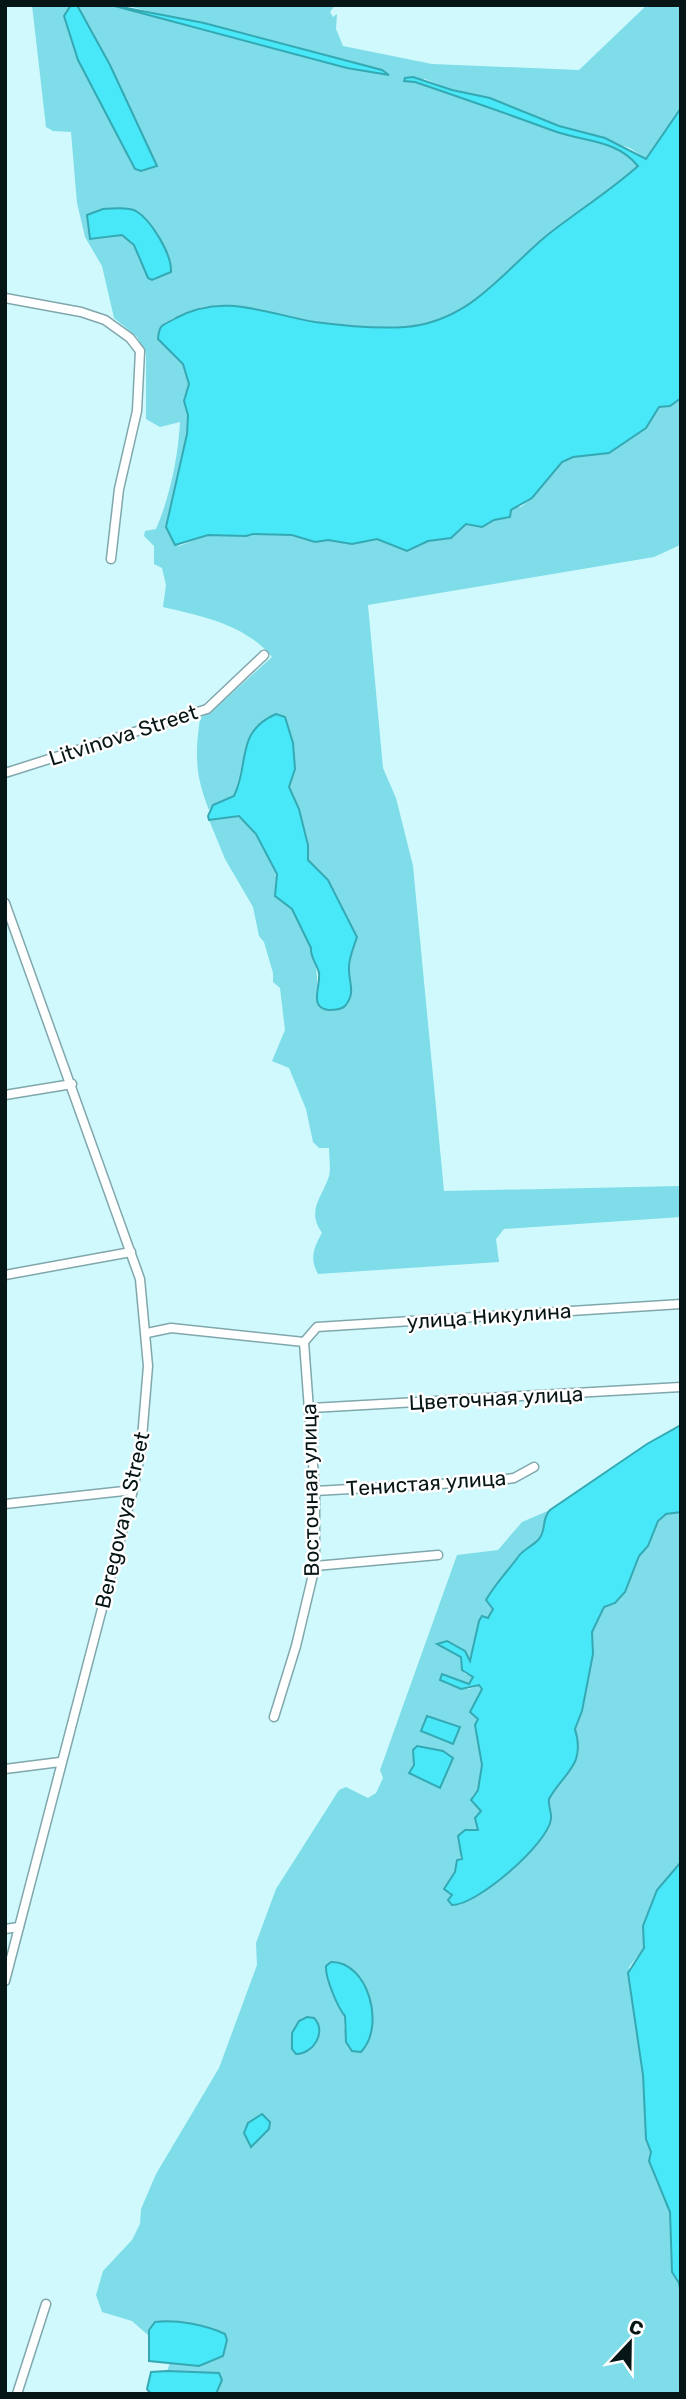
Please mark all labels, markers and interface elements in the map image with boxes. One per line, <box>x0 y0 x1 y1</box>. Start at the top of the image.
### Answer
street label: Litvinova Street <box>45 699 201 771</box>
street label: улица Никулина <box>406 1298 572 1334</box>
street label: Цветочная улица <box>408 1381 584 1415</box>
street label: Восточная улица <box>296 1403 324 1577</box>
street label: Beregovaya Street <box>89 1429 155 1611</box>
street label: Тенистая улица <box>345 1465 507 1501</box>
north arrow <box>595 2308 665 2378</box>
text: С <box>626 2315 647 2341</box>

